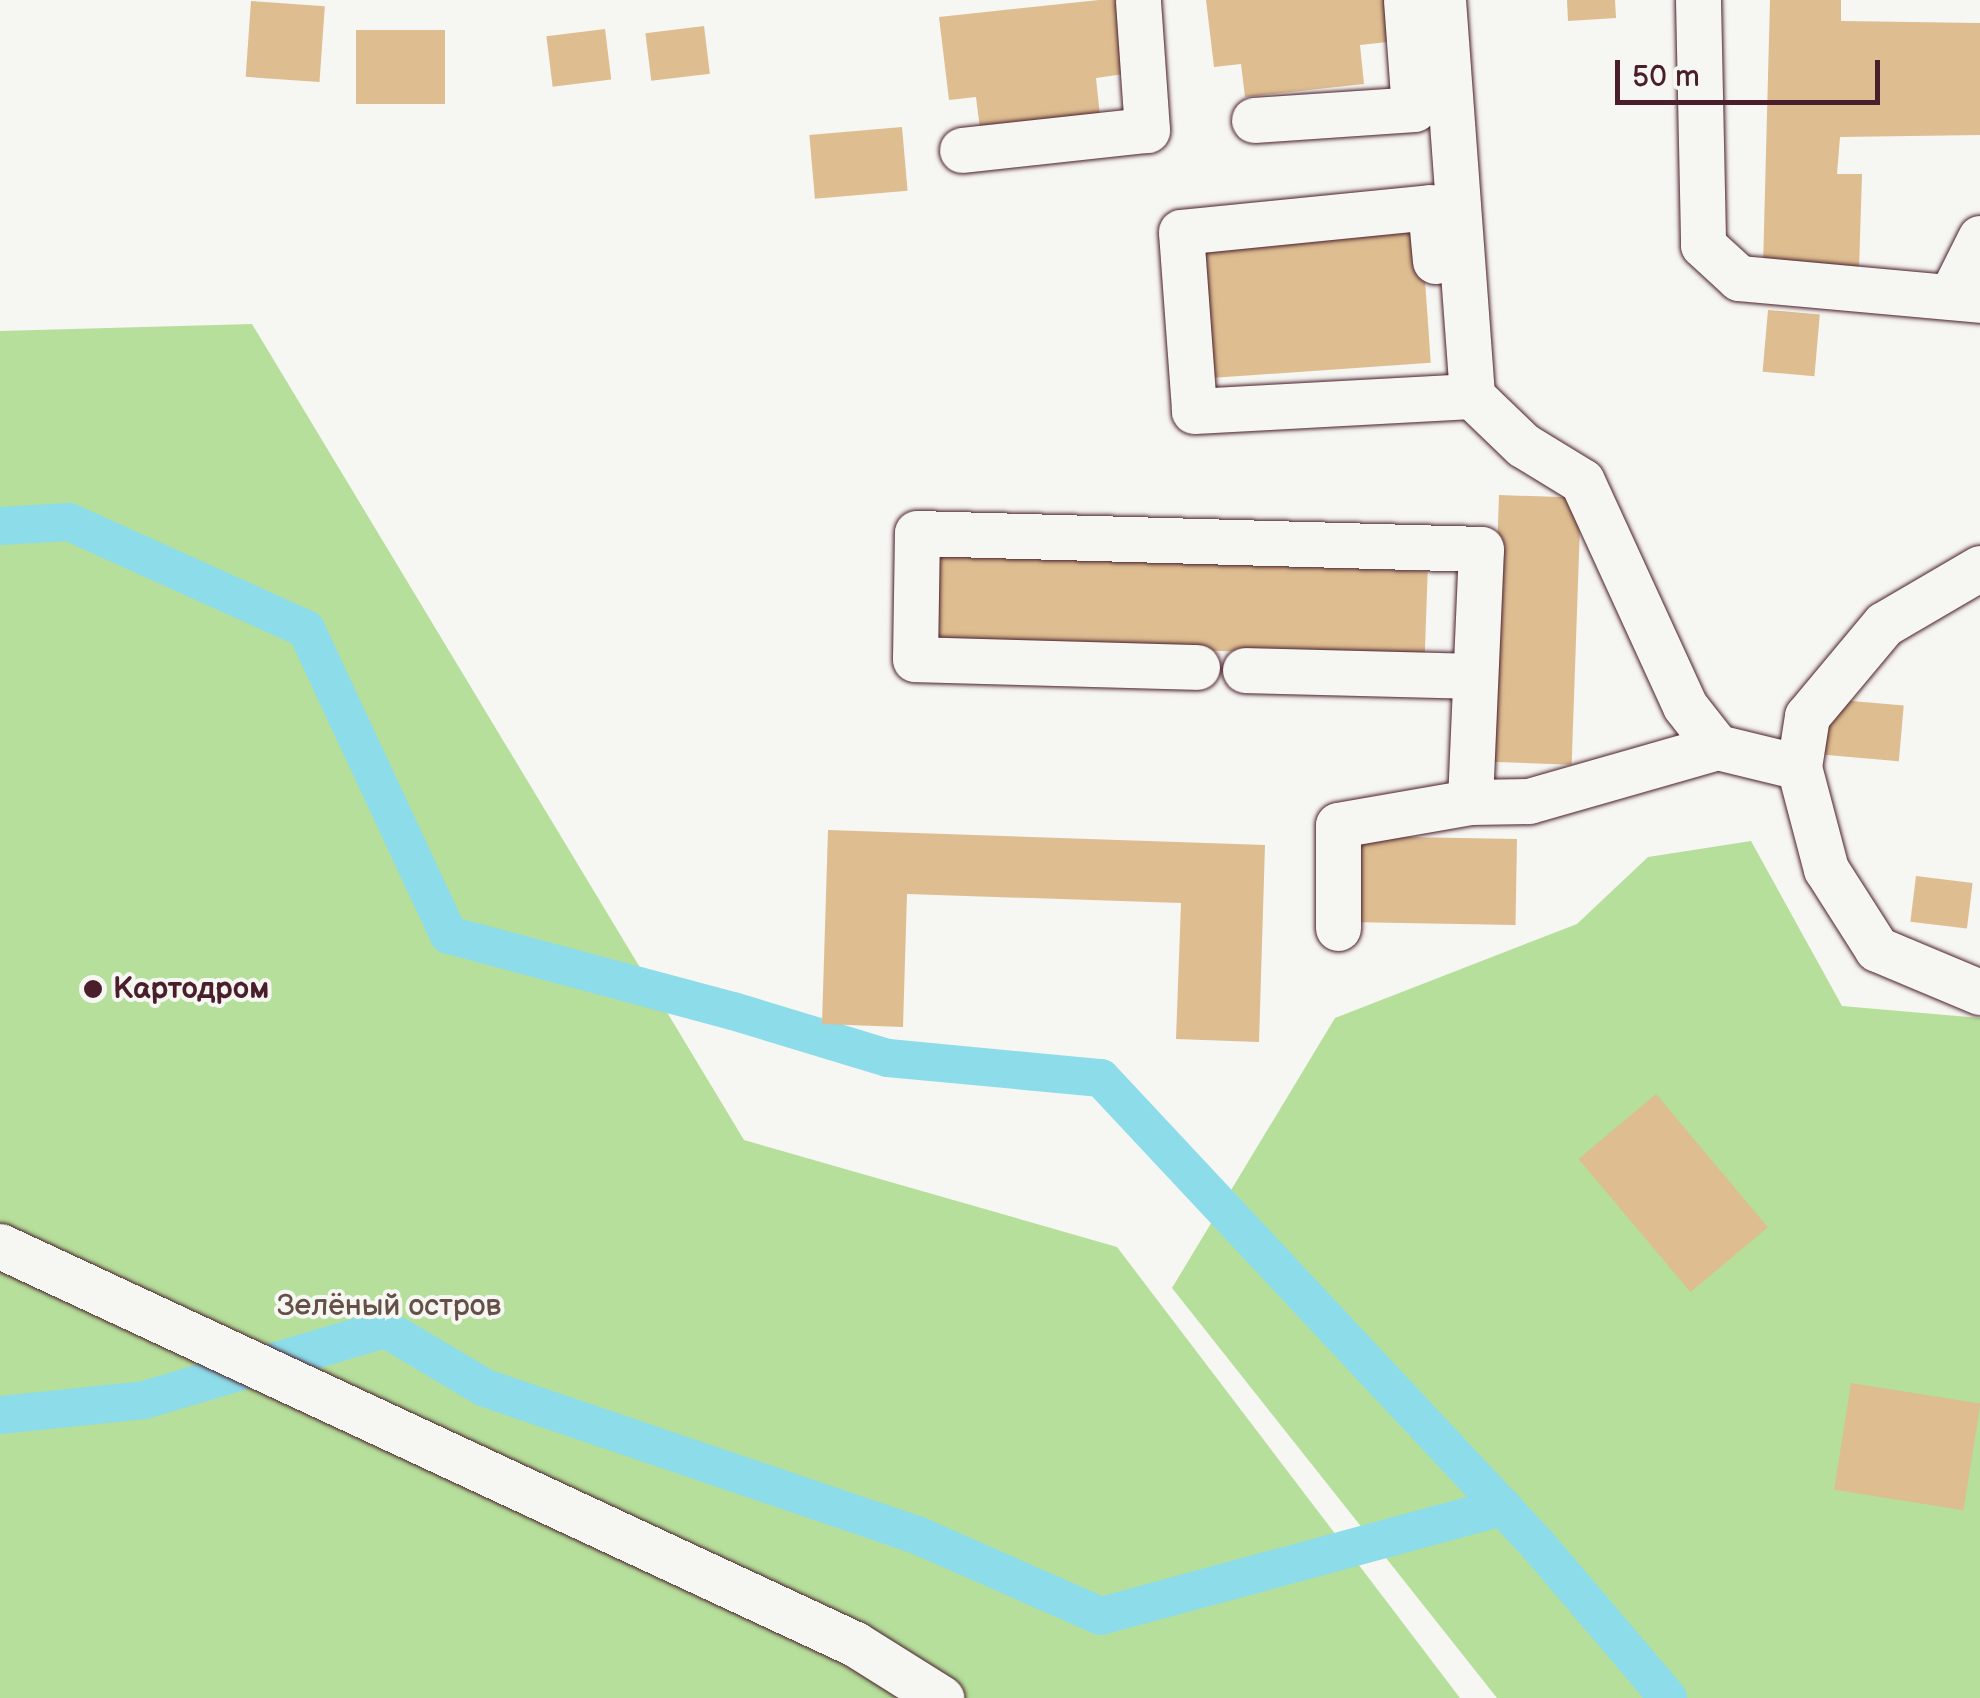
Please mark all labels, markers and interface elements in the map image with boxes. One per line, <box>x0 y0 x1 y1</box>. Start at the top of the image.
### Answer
scale bar <box>1620 40 1885 102</box>
text: 50 m <box>1632 59 1700 95</box>
place label: Картодром <box>113 971 269 1007</box>
marker: Картодром <box>82 978 104 1000</box>
park label: Зелёный остров <box>277 1288 501 1324</box>

